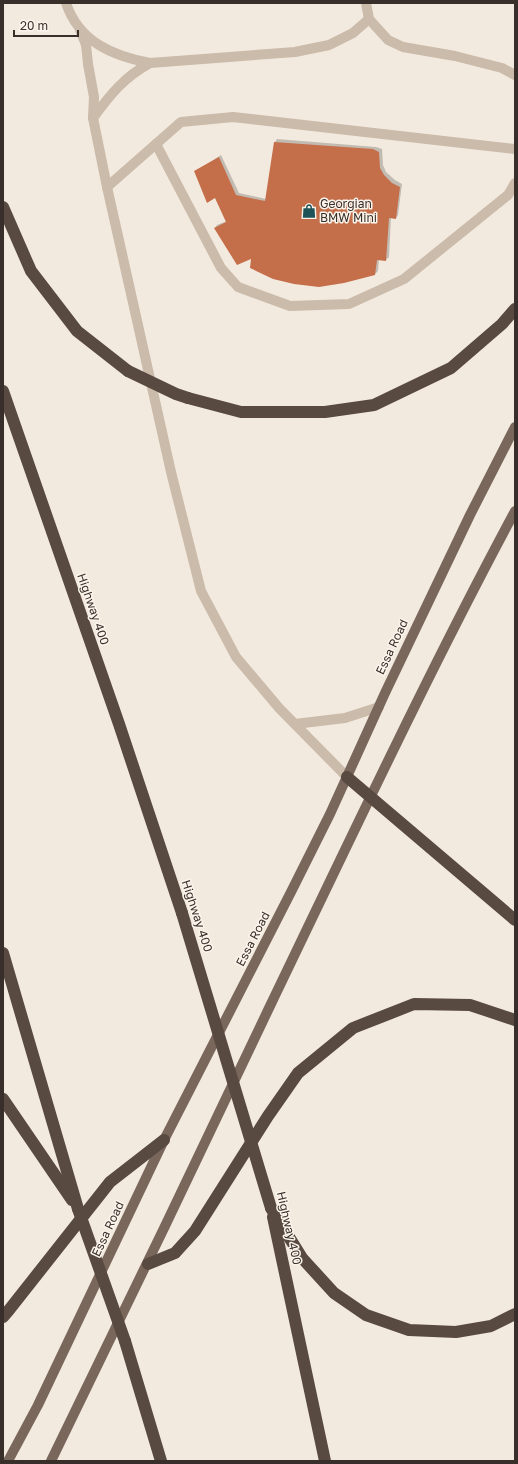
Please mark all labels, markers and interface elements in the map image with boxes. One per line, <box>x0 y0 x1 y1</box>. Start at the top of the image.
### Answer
scale bar <box>14 12 78 38</box>
text: 20 m <box>20 18 48 33</box>
place label: Georgian BMW Mini <box>320 196 377 225</box>
shop icon: Georgian BMW Mini <box>301 203 317 219</box>
street label: Highway 400 <box>74 571 113 647</box>
street label: Essa Road <box>372 617 411 677</box>
street label: Highway 400 <box>179 878 216 954</box>
street label: Essa Road <box>232 909 273 969</box>
street label: Highway 400 <box>274 1190 305 1266</box>
street label: Essa Road <box>88 1199 127 1259</box>

